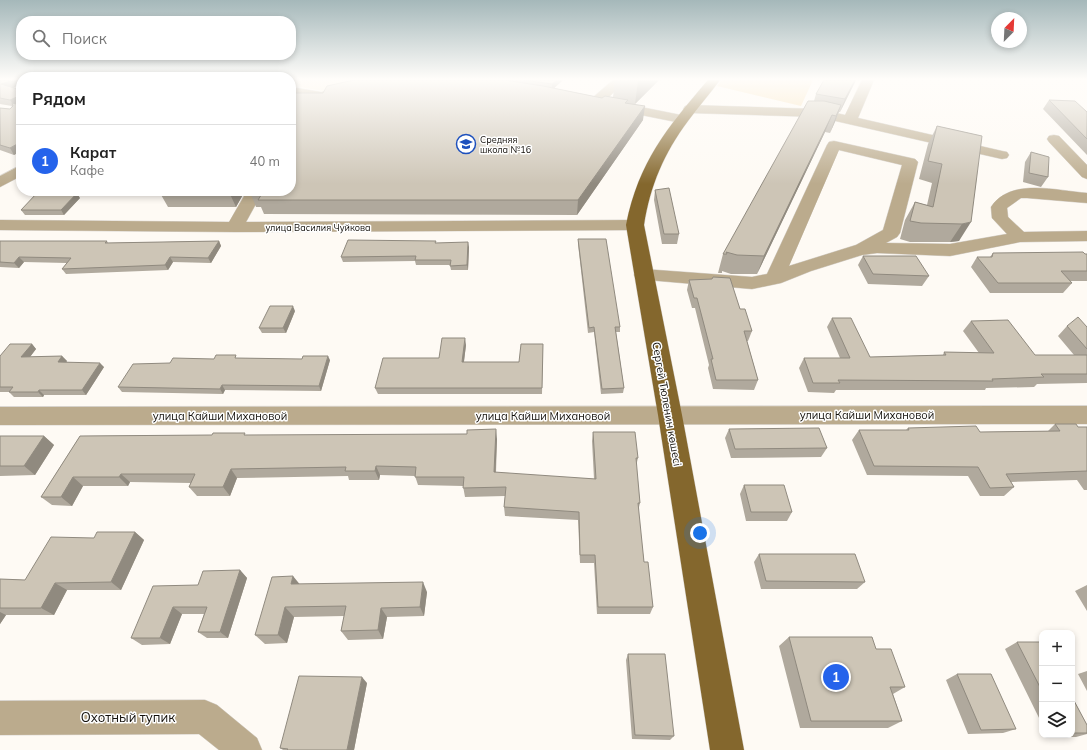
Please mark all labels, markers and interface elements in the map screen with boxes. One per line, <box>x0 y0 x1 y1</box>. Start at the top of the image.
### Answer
north arrow <box>991 12 1027 48</box>
search box <box>16 16 296 60</box>
icon: search <box>30 27 52 49</box>
text: Поиск <box>62 29 107 48</box>
text: Рядом <box>32 88 86 109</box>
school or university icon: Средняя школа №16 <box>455 133 477 155</box>
place label: Средняя школа №16 <box>480 134 531 155</box>
text: Карат <box>70 143 116 162</box>
text: 1 <box>41 153 49 169</box>
text: 40 m <box>250 153 280 169</box>
text: Кафе <box>70 162 104 178</box>
street label: улица Василия Чуйкова <box>265 222 371 234</box>
street label: Сергей Тюленин көшесі <box>649 341 685 467</box>
street label: улица Кайши Михановой <box>800 408 934 422</box>
street label: улица Кайши Михановой <box>153 409 287 423</box>
street label: улица Кайши Михановой <box>476 409 610 423</box>
your location <box>690 523 710 543</box>
map controls <box>1039 630 1075 738</box>
button: + <box>1039 630 1075 666</box>
pin: 1 <box>823 662 849 692</box>
button: − <box>1039 666 1075 702</box>
button: layers <box>1039 702 1075 738</box>
street label: Охотный тупик <box>81 709 175 725</box>

